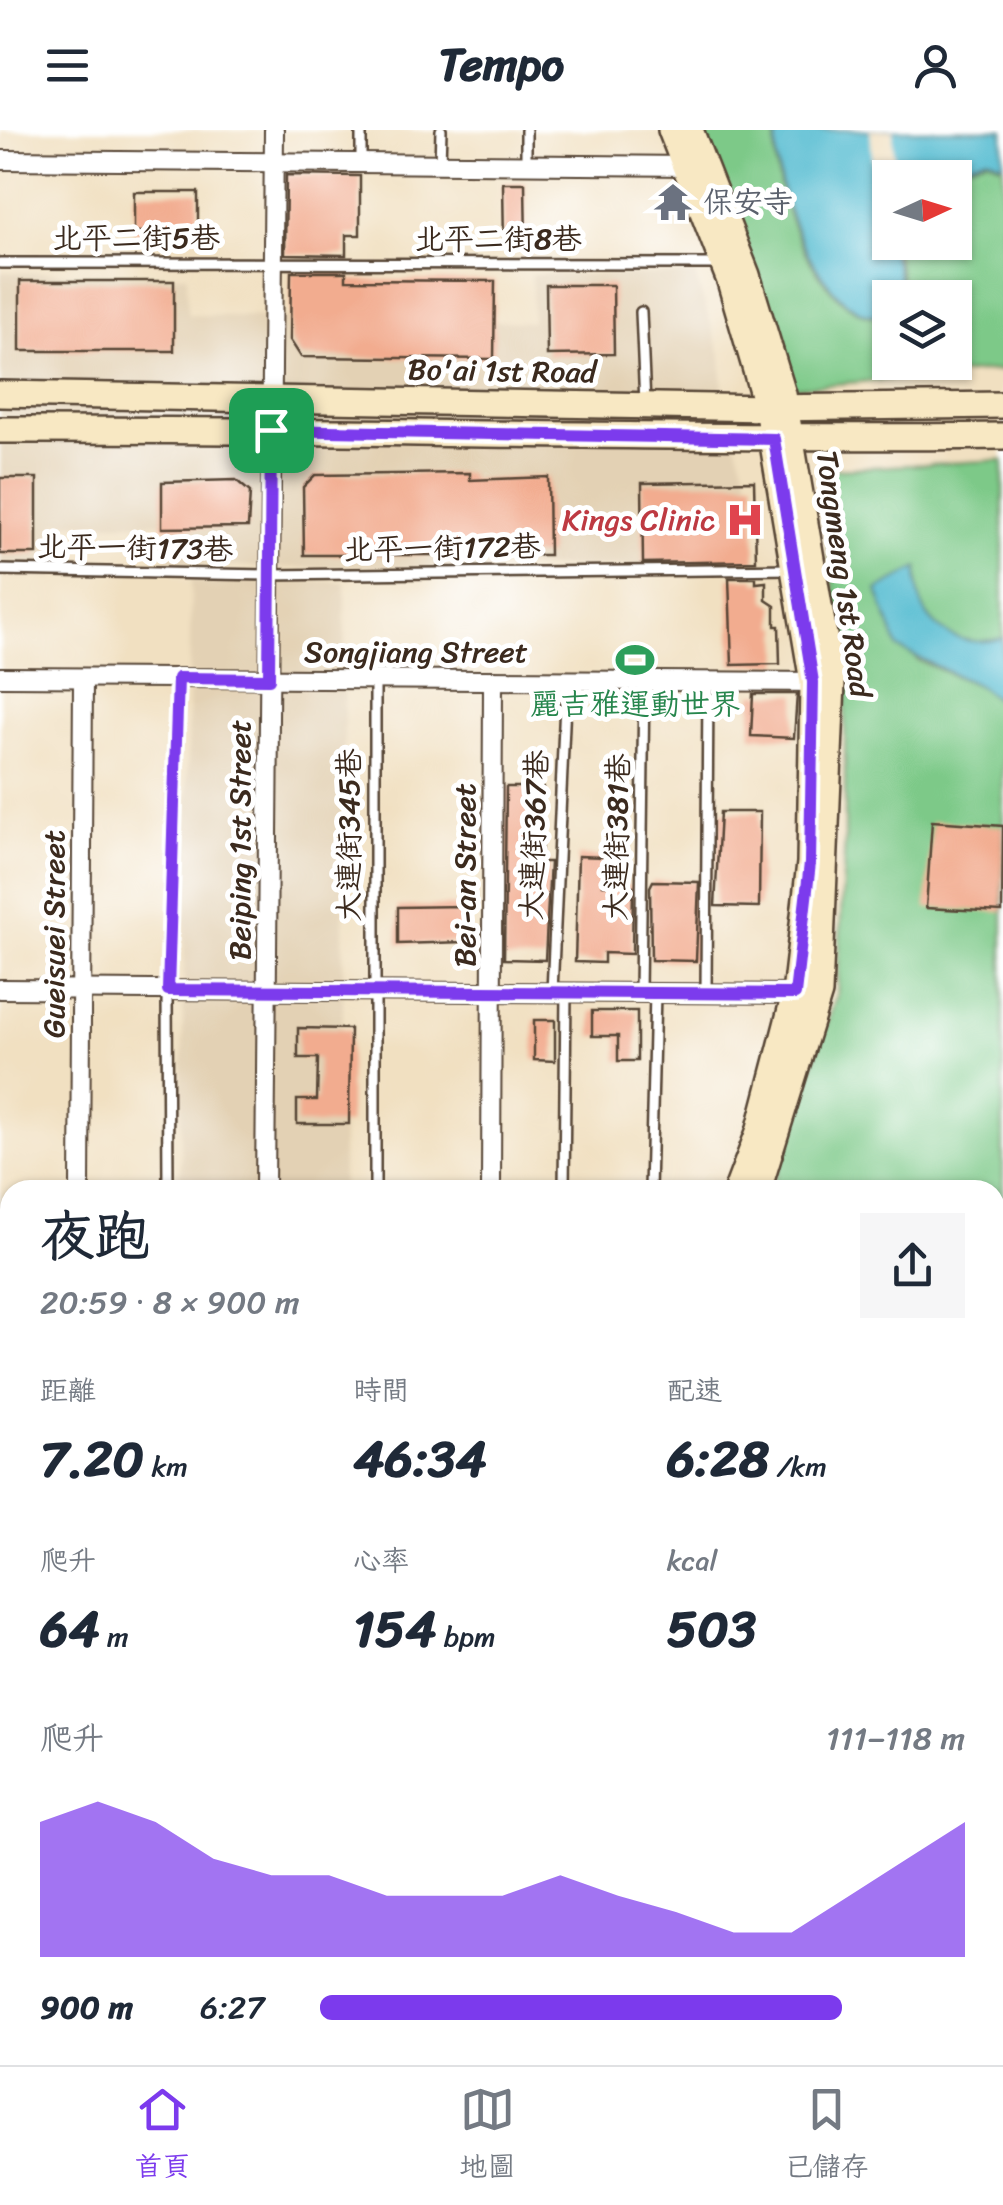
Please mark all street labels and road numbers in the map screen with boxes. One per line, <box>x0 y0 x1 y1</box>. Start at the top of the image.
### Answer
street label: 北平二街5巷 <box>52 211 220 265</box>
street label: 北平二街8巷 <box>414 212 582 266</box>
street label: Bo'ai 1st Road <box>407 342 599 400</box>
street label: Tongmeng 1st Road <box>800 447 888 703</box>
street label: 北平一街173巷 <box>36 519 234 577</box>
street label: 北平一街172巷 <box>343 519 541 577</box>
street label: Songjiang Street <box>304 625 528 679</box>
street label: Beiping 1st Street <box>213 720 267 960</box>
street label: 大連街345巷 <box>322 748 376 922</box>
street label: 大連街367巷 <box>504 749 564 921</box>
street label: 大連街381巷 <box>589 753 645 921</box>
street label: Bei-an Street <box>438 783 492 967</box>
street label: Gueisuei Street <box>27 830 81 1038</box>

